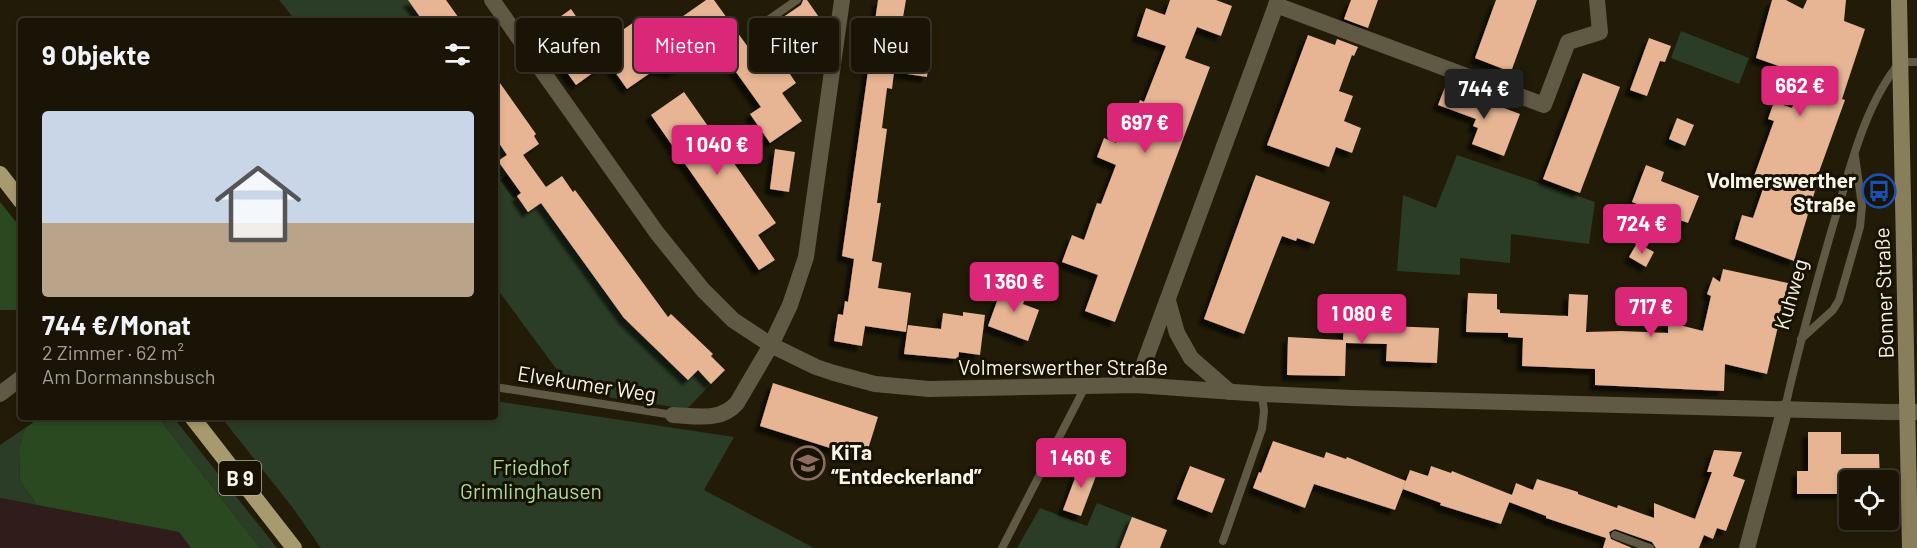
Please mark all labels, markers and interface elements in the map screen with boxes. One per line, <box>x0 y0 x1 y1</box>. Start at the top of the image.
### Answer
chip: Kaufen <box>516 18 622 72</box>
chip: Mieten <box>634 18 737 72</box>
chip: Filter <box>749 18 839 72</box>
chip: Neu <box>851 18 930 72</box>
icon: filters <box>441 38 474 71</box>
text: 9 Objekte <box>42 39 150 70</box>
pin: 662 € <box>1758 66 1842 117</box>
pin: 744 € <box>1442 69 1526 120</box>
text: 662 € <box>1775 73 1825 97</box>
text: 744 € <box>1459 76 1509 100</box>
pin: 697 € <box>1103 103 1187 154</box>
text: 697 € <box>1121 110 1169 134</box>
pin: 1 040 € <box>662 125 772 176</box>
text: 1 040 € <box>686 132 748 156</box>
icon: home <box>204 150 312 258</box>
place label: Volmerswerther Straße <box>1707 167 1856 216</box>
bus stop icon: Volmerswerther Straße <box>1861 173 1897 209</box>
pin: 724 € <box>1600 204 1684 255</box>
text: 724 € <box>1617 211 1667 235</box>
street label: Bonner Straße <box>1868 227 1898 359</box>
street label: Kuhweg <box>1768 256 1812 332</box>
pin: 1 360 € <box>959 262 1069 313</box>
text: 1 360 € <box>984 269 1044 293</box>
pin: 717 € <box>1609 287 1693 338</box>
pin: 1 080 € <box>1307 294 1417 345</box>
text: 717 € <box>1629 294 1673 318</box>
text: 1 080 € <box>1331 301 1393 325</box>
text: 744 €/Monat <box>42 309 191 340</box>
text: 2 Zimmer · 62 m² <box>42 340 184 364</box>
street label: Volmerswerther Straße <box>958 354 1168 379</box>
street label: Elvekumer Weg <box>516 360 658 406</box>
text: Am Dormannsbusch <box>42 364 216 388</box>
pin: 1 460 € <box>1026 438 1136 489</box>
place label: KiTa “Entdeckerland” <box>831 439 982 488</box>
school or university icon: KiTa “Entdeckerland” <box>790 445 826 481</box>
text: 1 460 € <box>1050 445 1112 469</box>
park label: Friedhof Grimlinghausen <box>460 454 602 503</box>
road number: B 9 <box>219 461 261 495</box>
map controls <box>1839 470 1899 530</box>
button: locate <box>1839 470 1899 530</box>

